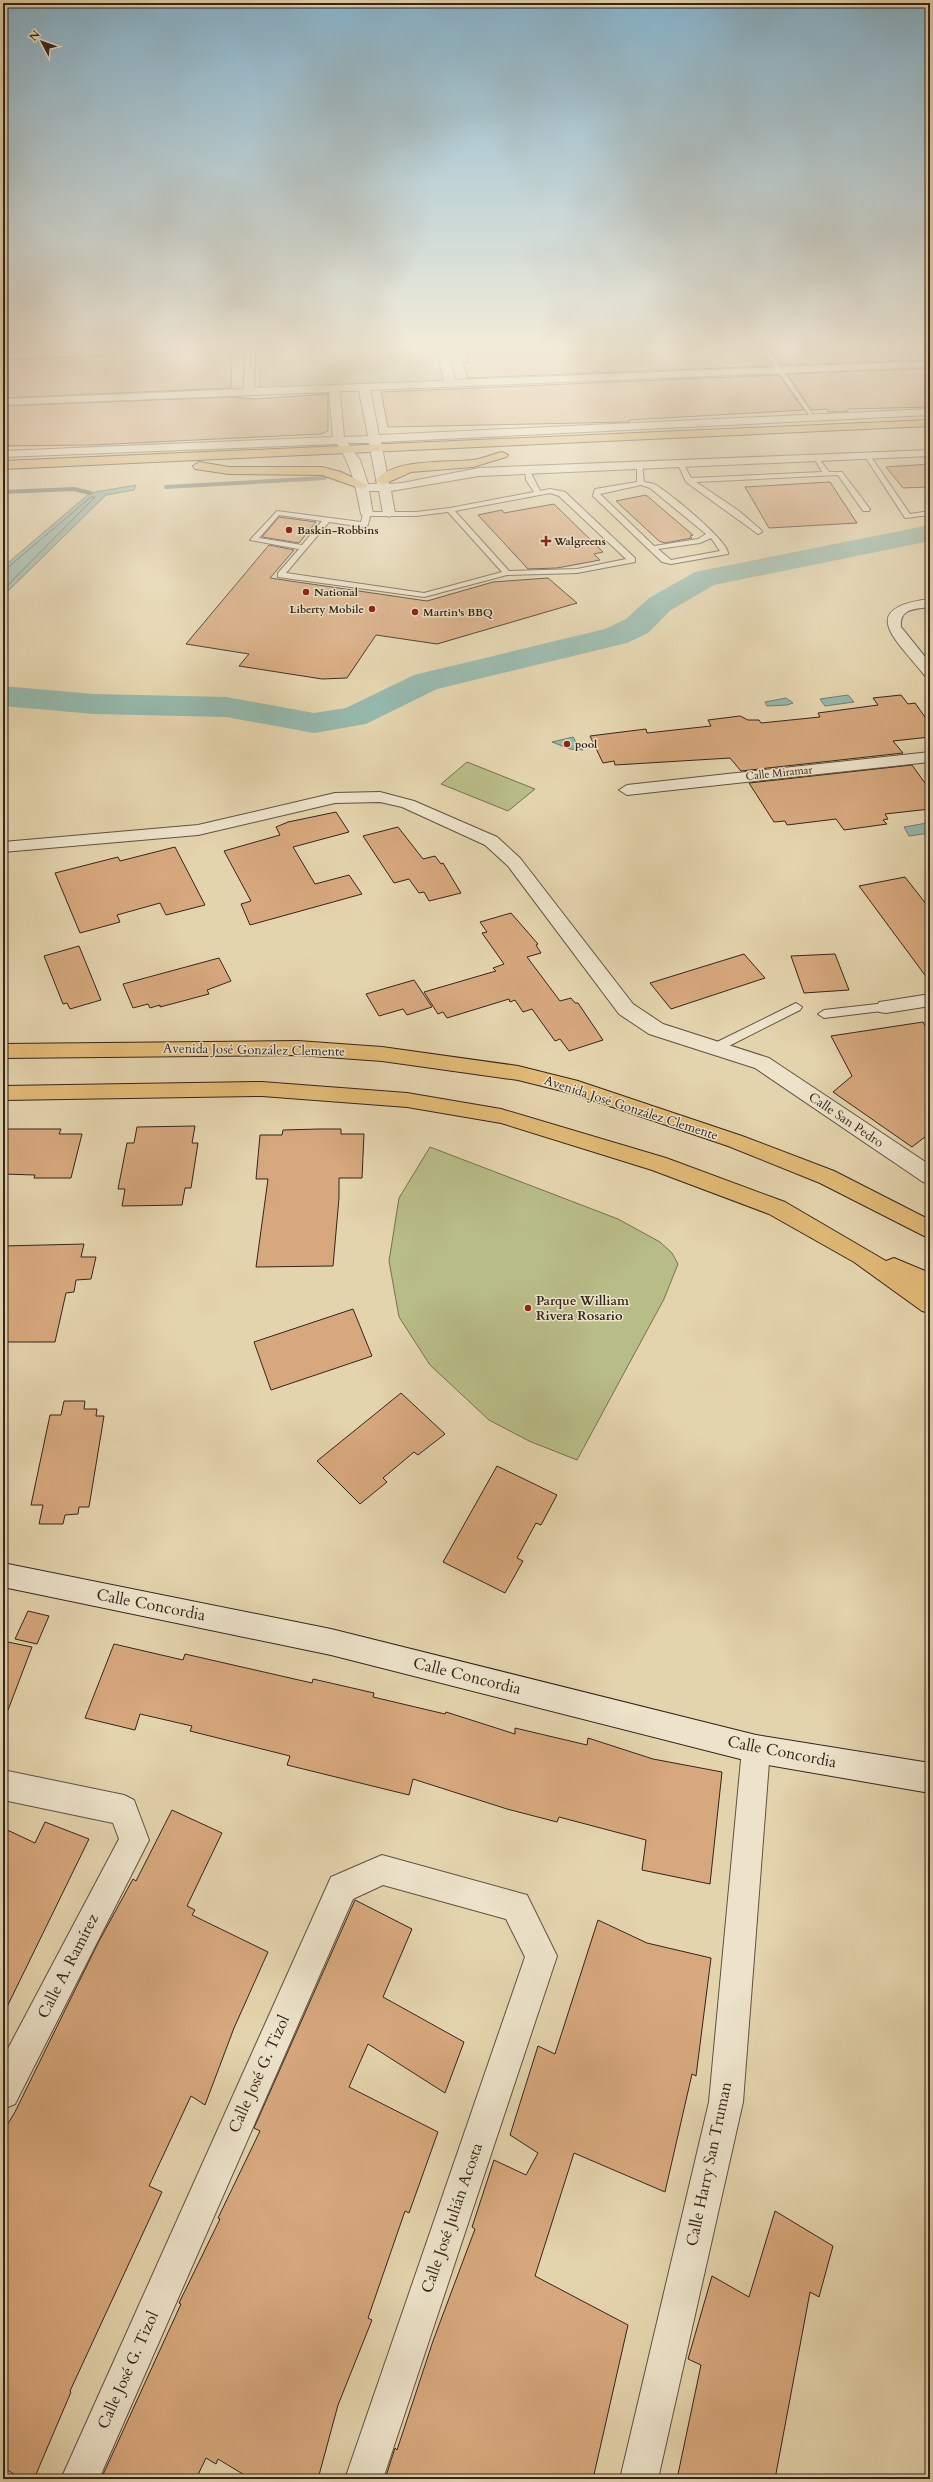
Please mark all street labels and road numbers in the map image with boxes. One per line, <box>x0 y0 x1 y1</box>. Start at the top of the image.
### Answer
street label: Calle Miramar <box>745 762 814 784</box>
street label: Avenida José González Clemente <box>163 1039 345 1061</box>
street label: Avenida José González Clemente <box>542 1071 720 1145</box>
street label: Calle San Pedro <box>805 1088 887 1152</box>
street label: Calle Concordia <box>95 1584 207 1626</box>
street label: Calle Concordia <box>411 1652 523 1700</box>
street label: Calle Concordia <box>726 1731 838 1773</box>
street label: Calle A. Ramírez <box>32 1910 104 2022</box>
street label: Calle José G. Tizol <box>223 2012 295 2136</box>
street label: Calle Harry San Truman <box>681 2080 737 2248</box>
street label: Calle José Julián Acosta <box>416 2140 488 2296</box>
street label: Calle José G. Tizol <box>92 2308 164 2432</box>

